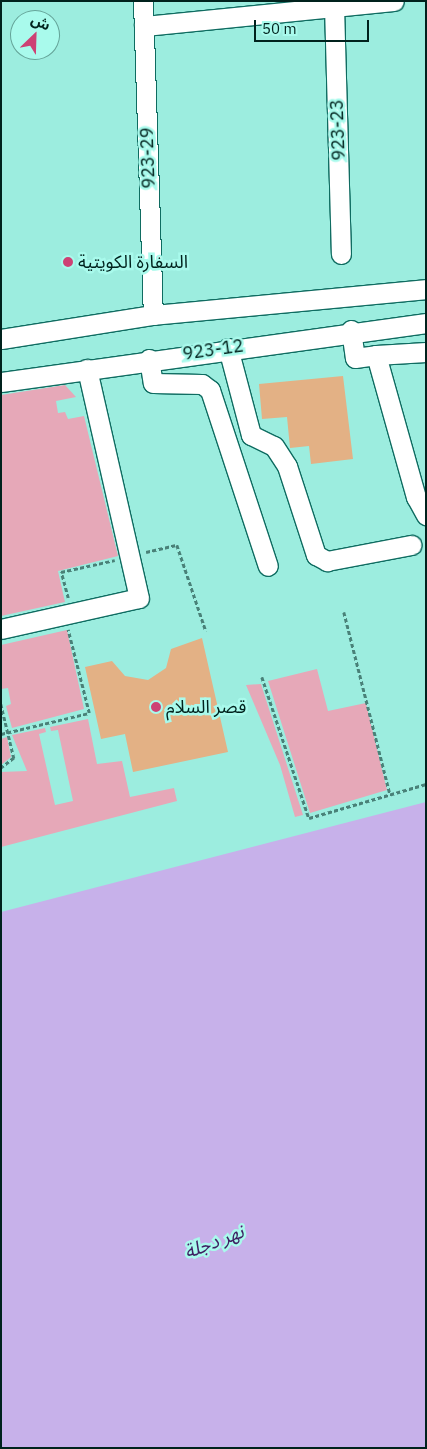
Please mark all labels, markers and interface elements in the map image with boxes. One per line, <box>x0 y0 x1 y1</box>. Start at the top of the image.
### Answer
north arrow <box>10 10 60 60</box>
text: ش <box>28 10 53 34</box>
scale bar <box>257 10 372 42</box>
text: 50 m <box>262 19 297 38</box>
street label: 923-23 <box>326 99 350 161</box>
street label: 923-29 <box>136 127 160 189</box>
place label: السفارة الكويتية <box>78 251 188 273</box>
marker: السفارة الكويتية <box>62 256 74 268</box>
street label: 923-12 <box>181 335 245 365</box>
place label: قصر السلام <box>166 696 246 718</box>
marker: قصر السلام <box>150 701 162 713</box>
water label: نهر دجلة <box>181 1220 247 1264</box>

